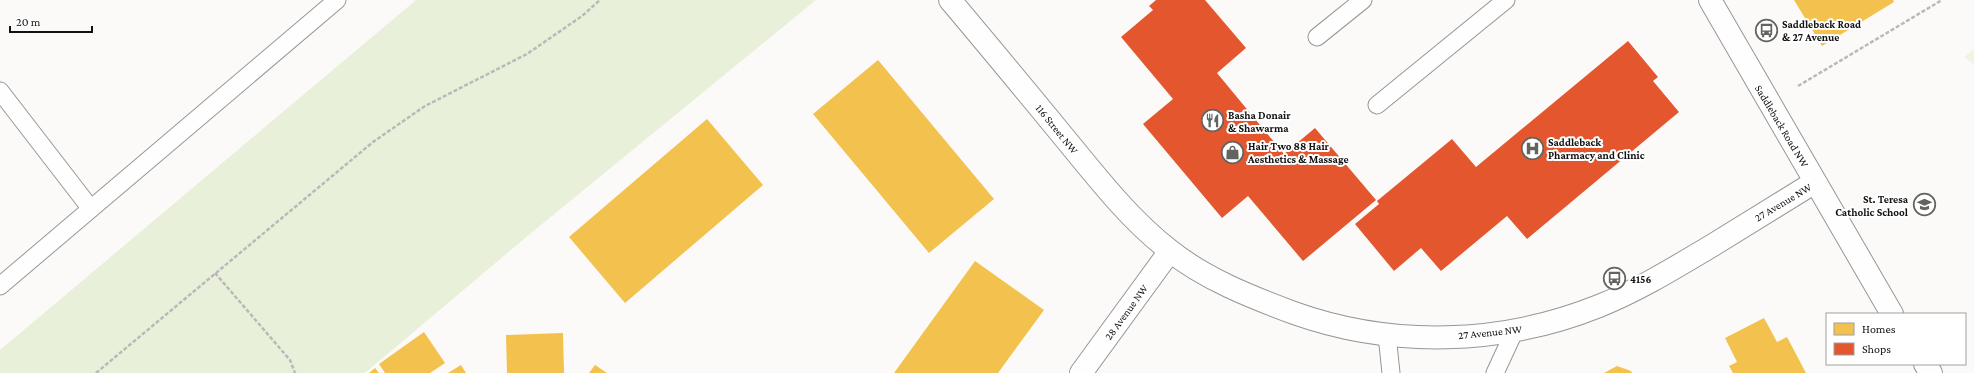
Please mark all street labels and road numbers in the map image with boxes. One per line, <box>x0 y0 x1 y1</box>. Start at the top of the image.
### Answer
street label: Saddleback Road NW <box>1753 83 1812 170</box>
street label: 116 Street NW <box>1033 102 1081 157</box>
street label: 27 Avenue NW <box>1752 180 1814 224</box>
street label: 28 Avenue NW <box>1102 281 1150 342</box>
street label: 27 Avenue NW <box>1458 323 1523 341</box>

